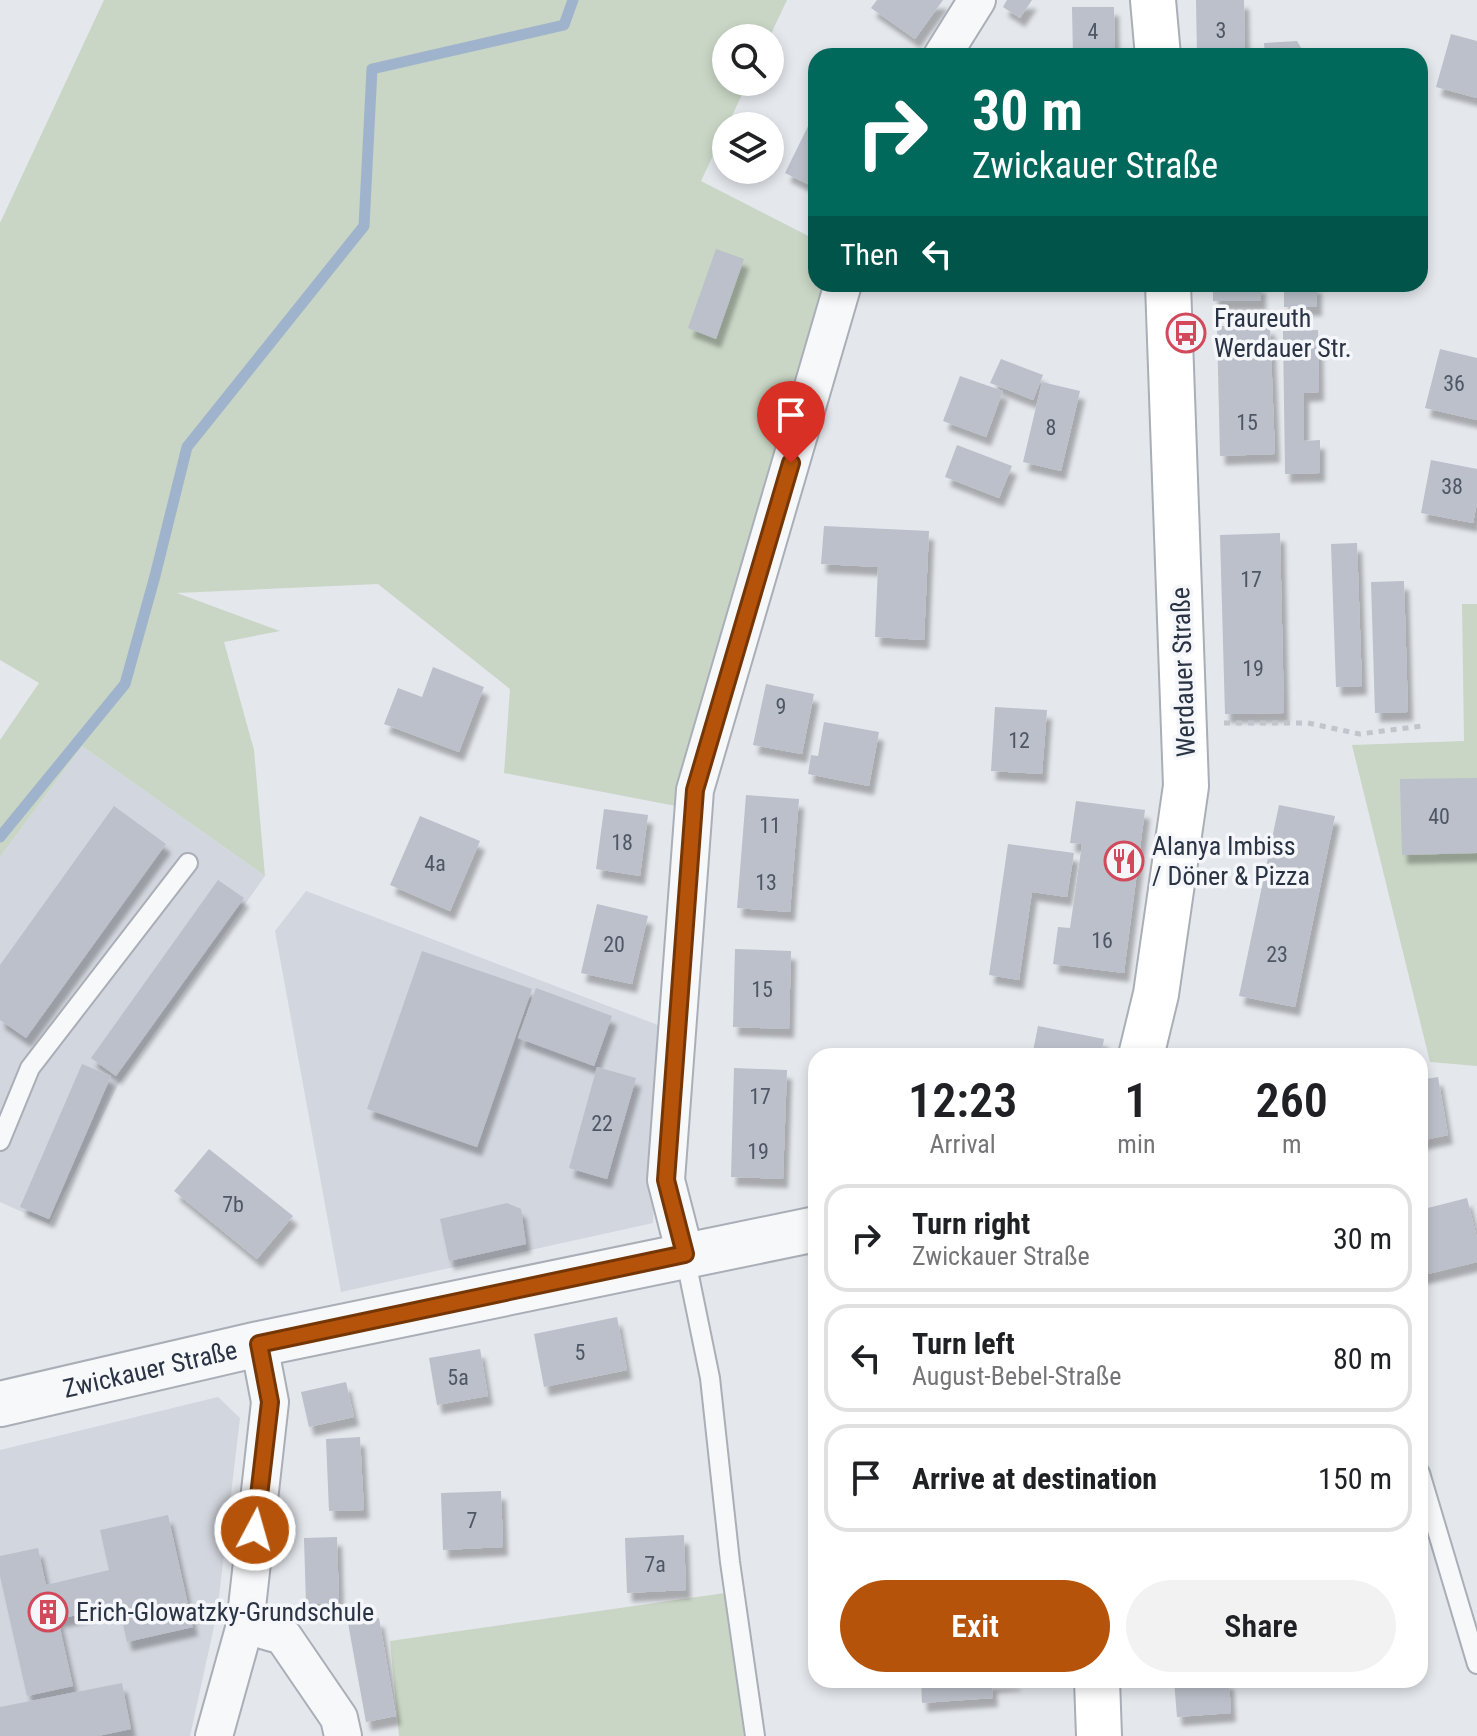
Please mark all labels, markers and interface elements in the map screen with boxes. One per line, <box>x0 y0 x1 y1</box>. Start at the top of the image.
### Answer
house number: 3 <box>1216 18 1226 43</box>
house number: 4 <box>1088 19 1099 44</box>
map controls <box>712 24 784 184</box>
button: search <box>712 24 784 96</box>
text: 30 m <box>972 78 1083 144</box>
icon: right <box>840 80 944 184</box>
button: layers <box>712 112 784 184</box>
text: Zwickauer Straße <box>972 145 1218 187</box>
icon: left <box>915 232 959 276</box>
text: Then <box>840 237 899 272</box>
place label: Fraureuth Werdauer Str. <box>1214 303 1352 363</box>
bus stop icon: Fraureuth Werdauer Str. <box>1165 312 1207 354</box>
house number: 36 <box>1443 371 1465 396</box>
pin <box>757 381 825 463</box>
icon: arrive <box>769 393 813 437</box>
house number: 15 <box>1236 410 1258 435</box>
house number: 8 <box>1046 415 1056 440</box>
house number: 38 <box>1441 474 1463 499</box>
house number: 17 <box>1240 567 1262 592</box>
street label: Werdauer Straße <box>1165 586 1201 758</box>
house number: 19 <box>1242 656 1264 681</box>
house number: 9 <box>776 694 786 719</box>
house number: 12 <box>1008 728 1030 753</box>
house number: 40 <box>1428 804 1450 829</box>
house number: 11 <box>759 813 781 838</box>
house number: 18 <box>611 830 633 855</box>
place label: Alanya Imbiss / Döner & Pizza <box>1152 831 1310 891</box>
restaurant icon: Alanya Imbiss / Döner & Pizza <box>1103 840 1145 882</box>
house number: 4a <box>424 851 446 876</box>
house number: 13 <box>755 870 777 895</box>
house number: 16 <box>1091 928 1113 953</box>
house number: 20 <box>603 932 625 957</box>
house number: 23 <box>1266 942 1288 967</box>
house number: 15 <box>751 977 773 1002</box>
text: 12:23 <box>908 1072 1017 1129</box>
text: 1 <box>1124 1072 1148 1129</box>
text: 260 <box>1256 1072 1328 1129</box>
house number: 17 <box>749 1084 771 1109</box>
house number: 22 <box>591 1111 613 1136</box>
text: Arrival <box>930 1129 996 1159</box>
text: min <box>1117 1129 1155 1159</box>
text: m <box>1282 1129 1302 1159</box>
house number: 19 <box>747 1139 769 1164</box>
house number: 7b <box>222 1192 244 1217</box>
text: Turn right <box>912 1206 1030 1241</box>
icon: right <box>844 1216 888 1260</box>
text: 30 m <box>1333 1221 1392 1256</box>
text: Zwickauer Straße <box>912 1241 1090 1271</box>
text: Turn left <box>912 1326 1015 1361</box>
street label: Zwickauer Straße <box>60 1335 240 1404</box>
icon: left <box>844 1336 888 1380</box>
house number: 5 <box>575 1340 585 1365</box>
text: 80 m <box>1333 1341 1392 1376</box>
text: August-Bebel-Straße <box>912 1361 1121 1391</box>
house number: 5a <box>447 1365 469 1390</box>
icon: arrive <box>844 1456 888 1500</box>
text: Arrive at destination <box>912 1461 1157 1496</box>
text: 150 m <box>1318 1461 1392 1496</box>
position arrow <box>213 1488 297 1572</box>
house number: 7 <box>467 1508 477 1533</box>
house number: 7a <box>644 1552 666 1577</box>
button: Exit <box>840 1580 1110 1672</box>
button: Share <box>1126 1580 1396 1672</box>
building icon: Erich-Glowatzky-Grundschule <box>27 1591 69 1633</box>
place label: Erich-Glowatzky-Grundschule <box>76 1597 374 1627</box>

